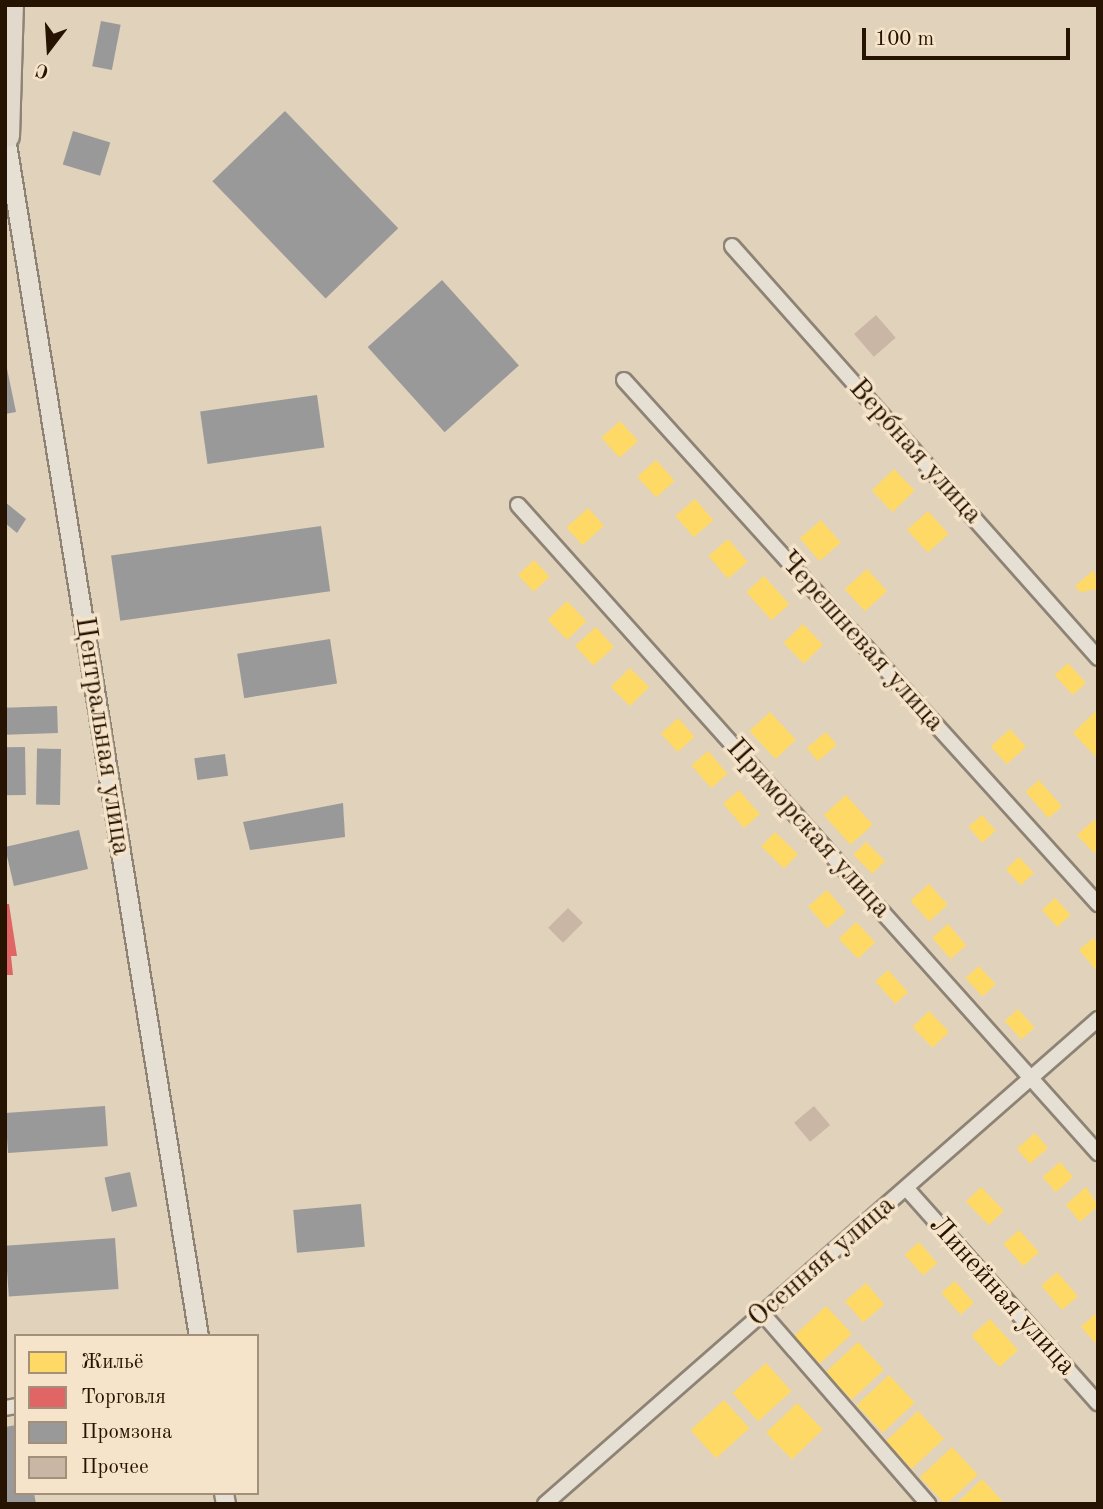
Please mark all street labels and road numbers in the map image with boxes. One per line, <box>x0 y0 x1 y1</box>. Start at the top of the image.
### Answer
street label: Вербная улица <box>841 372 989 532</box>
street label: Черешневая улица <box>771 545 951 739</box>
street label: Центральная улица <box>67 614 137 858</box>
street label: Приморская улица <box>718 732 898 926</box>
street label: Осенняя улица <box>742 1189 902 1335</box>
street label: Линейная улица <box>921 1209 1083 1383</box>

